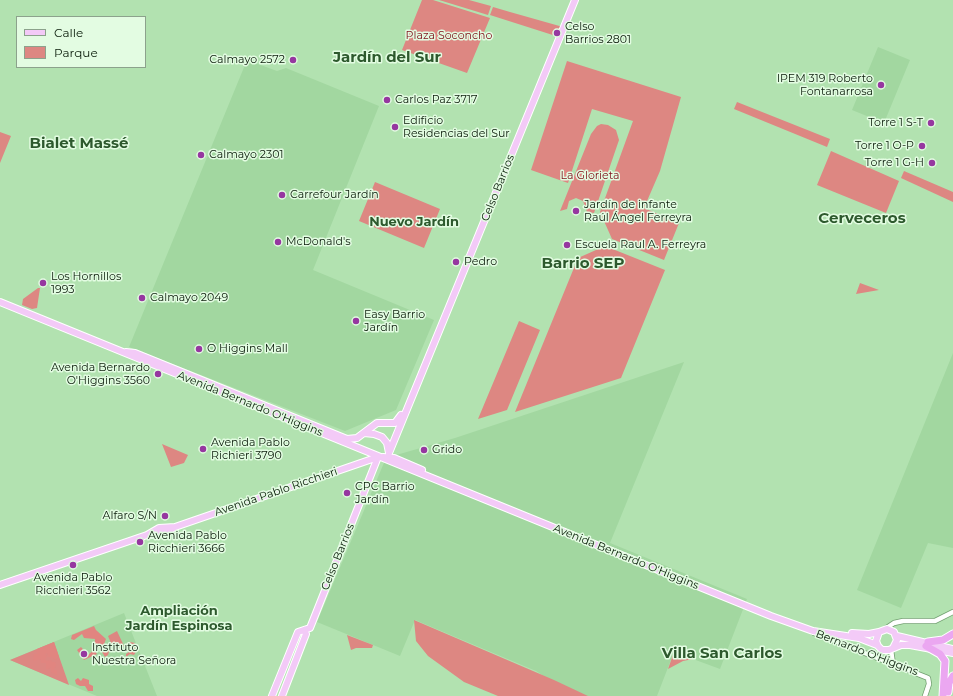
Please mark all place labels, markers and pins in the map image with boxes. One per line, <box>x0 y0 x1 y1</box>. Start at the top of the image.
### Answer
place label: Celso Barrios 2801 <box>565 20 631 46</box>
marker: Celso Barrios 2801 <box>552 28 562 38</box>
place label: Calmayo 2572 <box>209 53 285 67</box>
marker: Calmayo 2572 <box>288 55 298 65</box>
place label: IPEM 319 Roberto Fontanarrosa <box>777 72 873 98</box>
marker: IPEM 319 Roberto Fontanarrosa <box>876 80 886 90</box>
place label: Carlos Paz 3717 <box>395 93 477 107</box>
marker: Carlos Paz 3717 <box>382 95 392 105</box>
place label: Edificio Residencias del Sur <box>403 114 510 140</box>
place label: Torre 1 S-T <box>868 116 923 130</box>
marker: Torre 1 S-T <box>926 118 936 128</box>
marker: Edificio Residencias del Sur <box>390 122 400 132</box>
place label: Torre 1 O-P <box>855 139 914 153</box>
marker: Torre 1 O-P <box>917 141 927 151</box>
place label: Calmayo 2301 <box>209 148 283 162</box>
marker: Calmayo 2301 <box>196 150 206 160</box>
place label: Torre 1 G-H <box>865 156 924 170</box>
marker: Torre 1 G-H <box>927 158 937 168</box>
place label: Carrefour Jardín <box>290 188 379 202</box>
marker: Carrefour Jardín <box>277 190 287 200</box>
place label: Jardín de infante Raúl Ángel Ferreyra <box>584 198 692 224</box>
marker: Jardín de infante Raúl Ángel Ferreyra <box>571 206 581 216</box>
place label: McDonald's <box>286 235 351 249</box>
marker: McDonald's <box>273 237 283 247</box>
place label: Escuela Raul A. Ferreyra <box>575 238 706 252</box>
marker: Escuela Raul A. Ferreyra <box>562 240 572 250</box>
place label: Pedro <box>464 255 497 269</box>
marker: Pedro <box>451 257 461 267</box>
place label: Los Hornillos 1993 <box>51 270 121 296</box>
marker: Los Hornillos 1993 <box>38 278 48 288</box>
place label: Calmayo 2049 <box>150 291 228 305</box>
marker: Calmayo 2049 <box>137 293 147 303</box>
place label: Easy Barrio Jardín <box>364 308 425 334</box>
marker: Easy Barrio Jardín <box>351 316 361 326</box>
place label: O Higgins Mall <box>207 342 288 356</box>
marker: O Higgins Mall <box>194 344 204 354</box>
place label: Avenida Bernardo O'Higgins 3560 <box>51 361 150 387</box>
marker: Avenida Bernardo O'Higgins 3560 <box>153 369 163 379</box>
place label: Avenida Pablo Richieri 3790 <box>211 436 290 462</box>
place label: Grido <box>432 443 462 457</box>
marker: Avenida Pablo Richieri 3790 <box>198 444 208 454</box>
marker: Grido <box>419 445 429 455</box>
place label: CPC Barrio Jardín <box>355 480 415 506</box>
marker: CPC Barrio Jardín <box>342 488 352 498</box>
place label: Alfaro S/N <box>103 509 157 523</box>
marker: Alfaro S/N <box>160 511 170 521</box>
place label: Avenida Pablo Ricchieri 3666 <box>148 529 227 555</box>
marker: Avenida Pablo Ricchieri 3666 <box>135 537 145 547</box>
marker: Avenida Pablo Ricchieri 3562 <box>68 560 78 570</box>
place label: Avenida Pablo Ricchieri 3562 <box>34 571 112 597</box>
place label: Instituto Nuestra Señora <box>92 641 176 667</box>
marker: Instituto Nuestra Señora <box>79 649 89 659</box>

